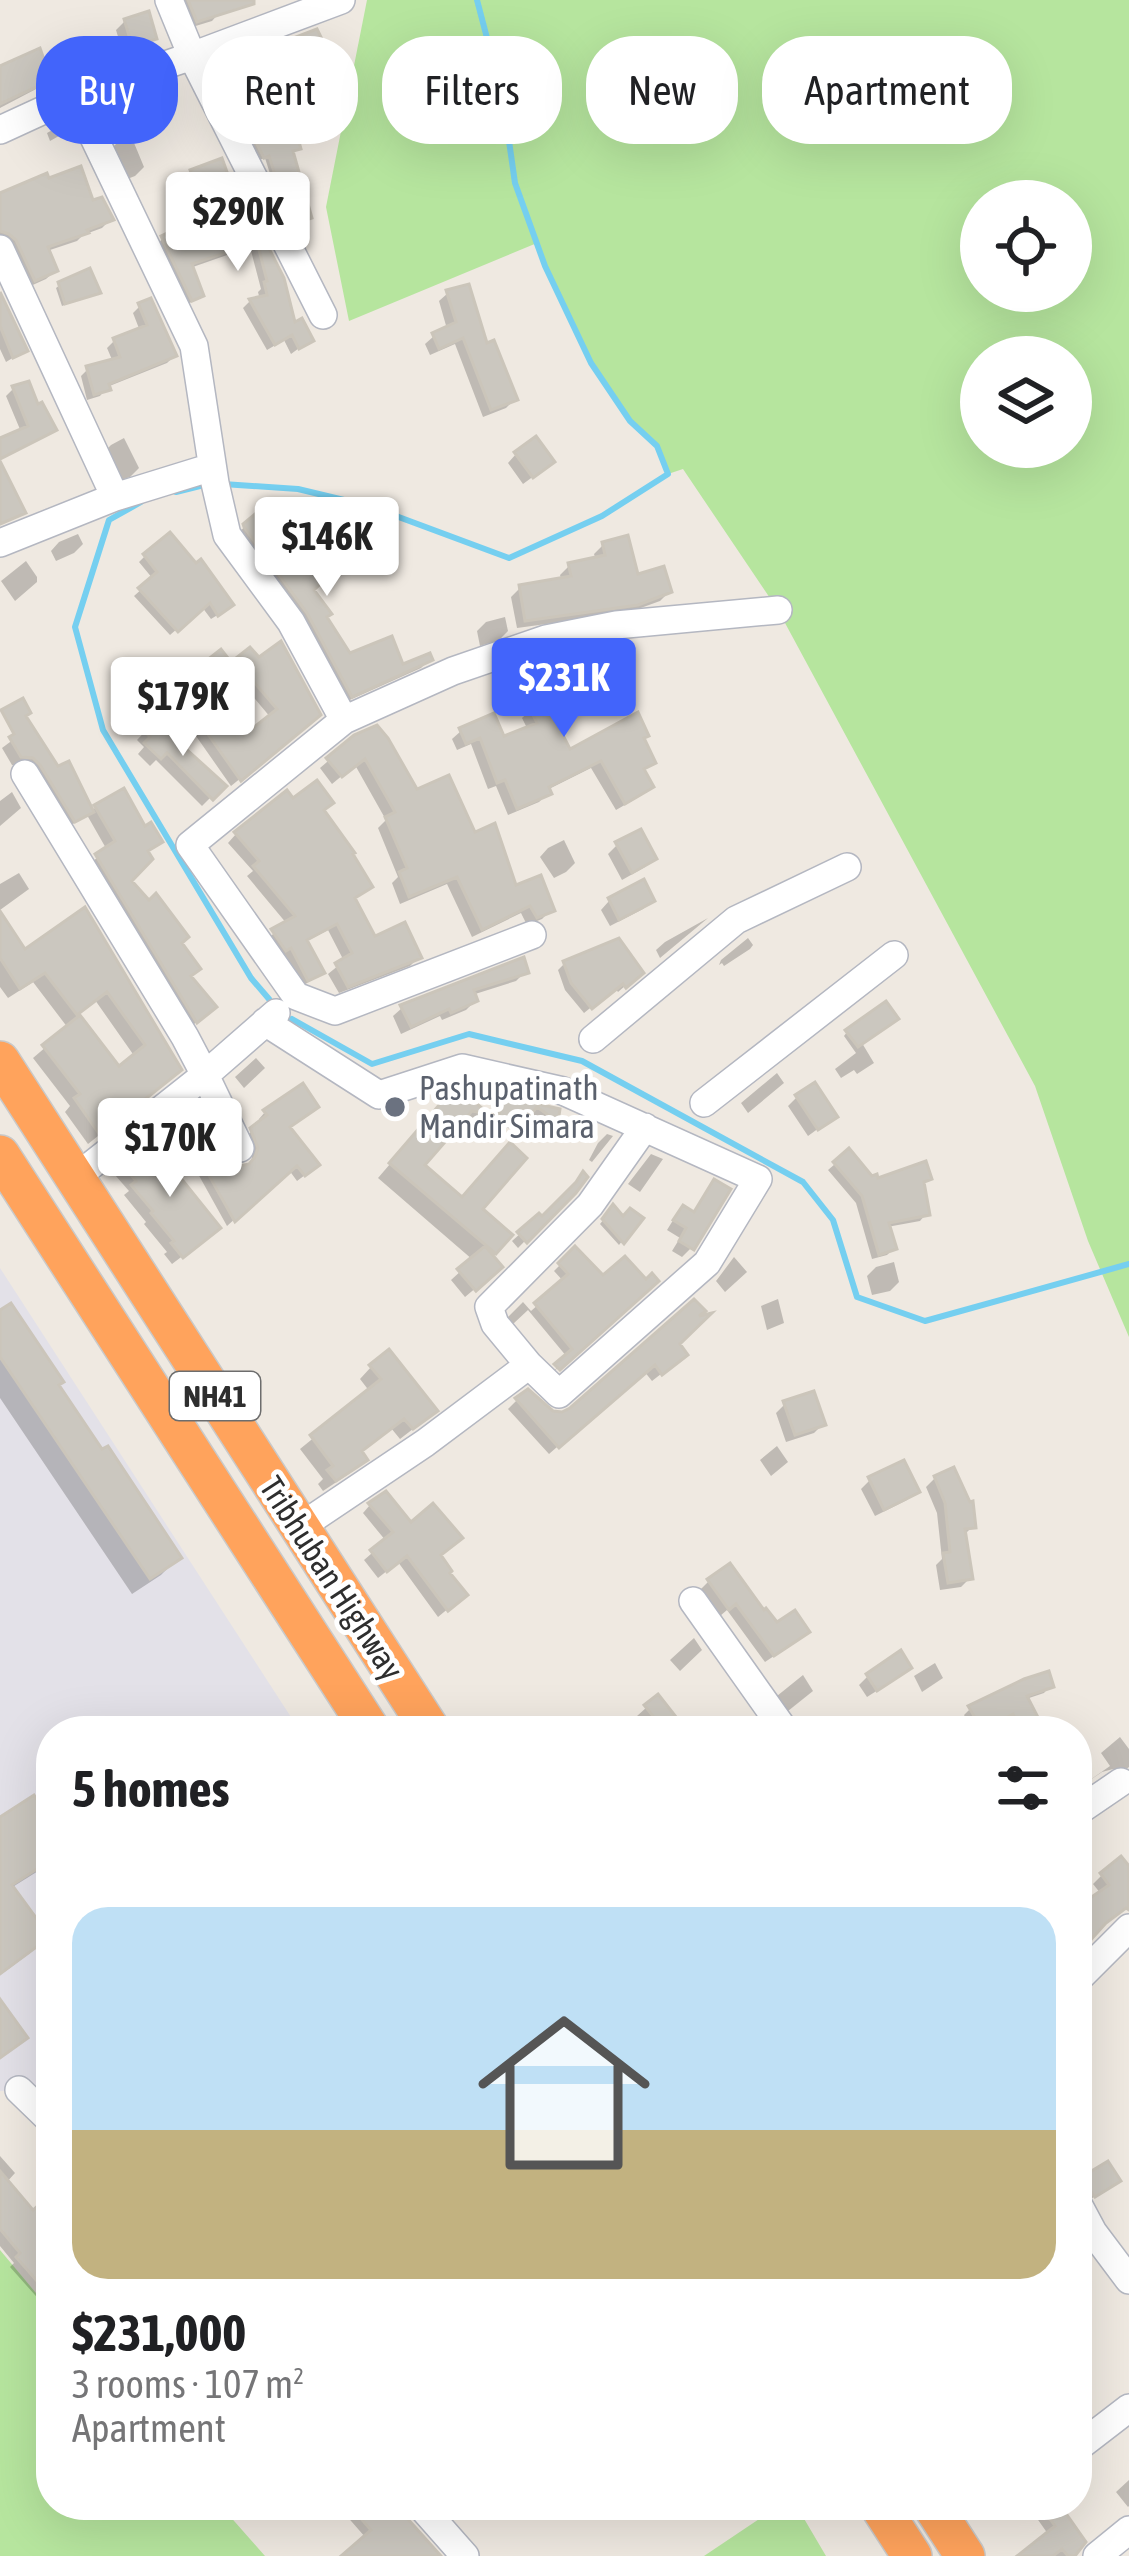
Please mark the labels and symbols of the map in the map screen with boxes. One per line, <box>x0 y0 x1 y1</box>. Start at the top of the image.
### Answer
pin: $290K <box>154 172 322 274</box>
pin: $146K <box>243 497 411 599</box>
pin: $231K <box>480 638 648 740</box>
pin: $179K <box>99 657 267 759</box>
place label: Pashupatinath Mandir Simara <box>419 1069 598 1145</box>
marker: Pashupatinath Mandir Simara <box>382 1094 408 1120</box>
pin: $170K <box>86 1098 254 1200</box>
road number: NH41 <box>170 1372 260 1420</box>
street label: Tribhuban Highway <box>252 1469 412 1687</box>

